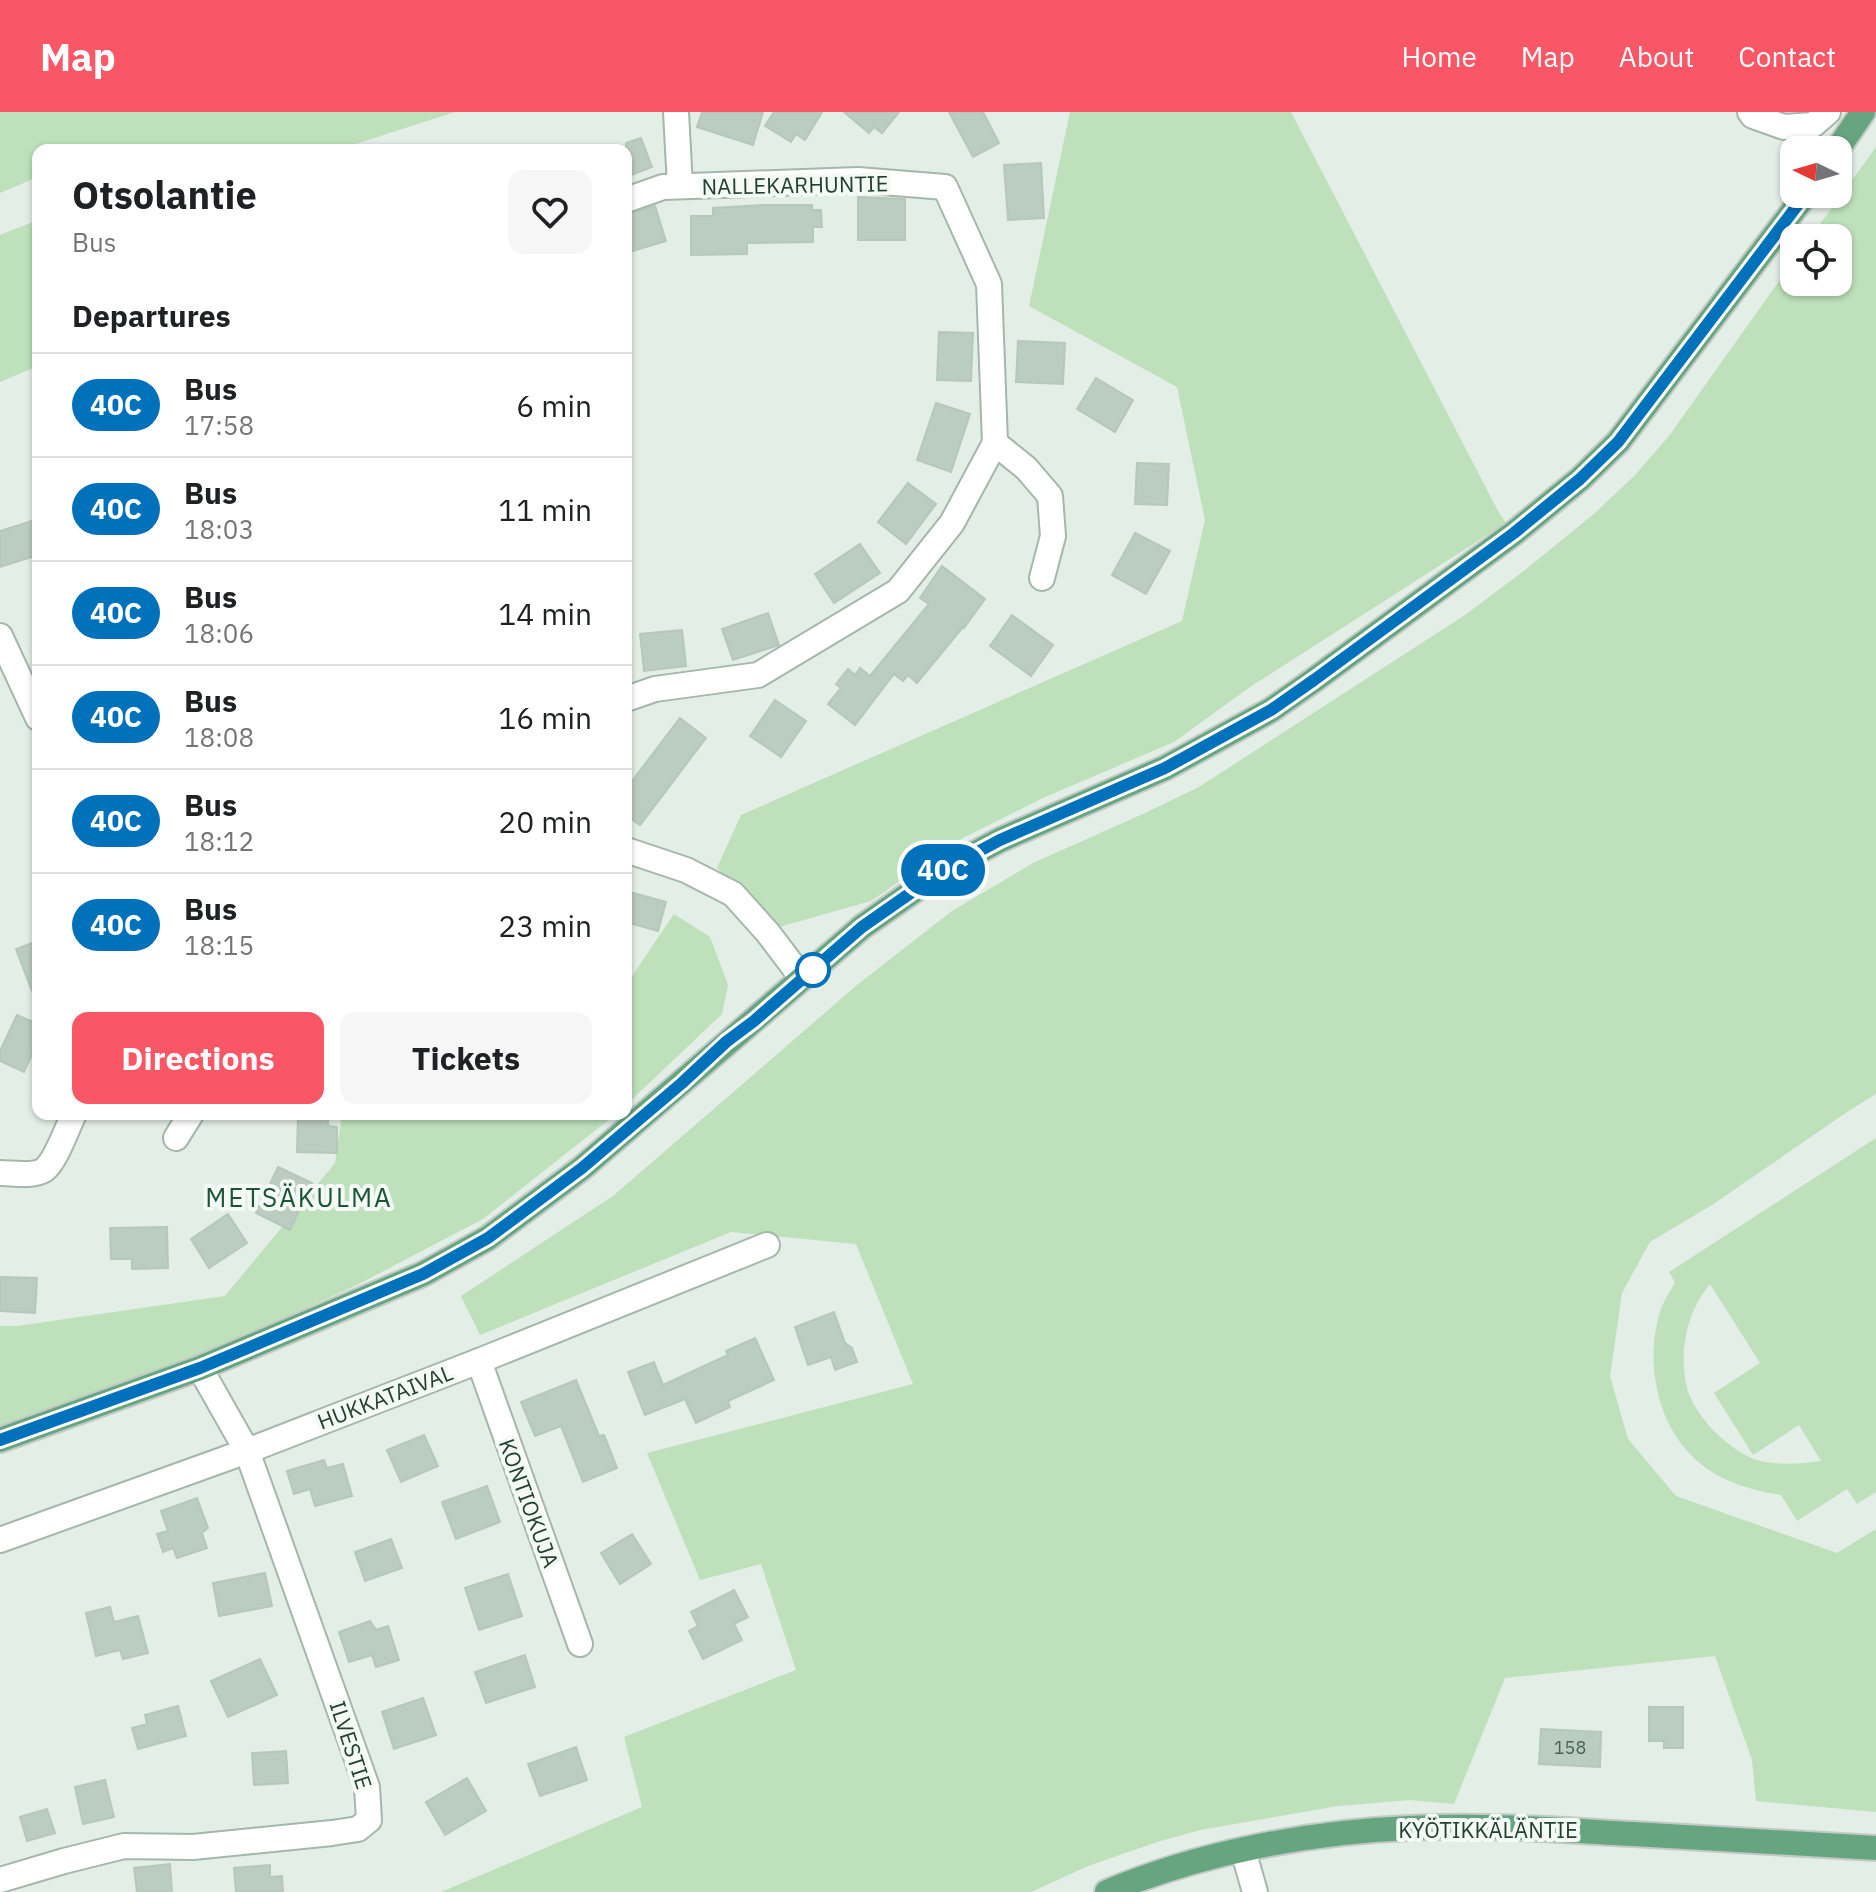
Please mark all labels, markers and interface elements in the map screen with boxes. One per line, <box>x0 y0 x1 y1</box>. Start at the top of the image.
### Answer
text: Map <box>40 32 116 81</box>
text: Home <box>1401 38 1477 75</box>
text: Map <box>1521 38 1575 75</box>
text: About <box>1619 38 1694 75</box>
text: Contact <box>1738 38 1836 75</box>
north arrow <box>1780 136 1852 208</box>
map controls <box>1780 136 1852 296</box>
street label: NALLEKARHUNTIE <box>701 168 889 201</box>
text: Otsolantie <box>72 170 257 219</box>
button: heart <box>508 170 592 254</box>
button: locate <box>1780 224 1852 296</box>
text: Bus <box>72 225 116 259</box>
text: Departures <box>72 296 231 335</box>
text: Bus <box>184 369 237 408</box>
text: 40C <box>90 386 142 423</box>
text: 6 min <box>516 386 592 425</box>
text: 17:58 <box>184 408 254 442</box>
text: Bus <box>184 473 237 512</box>
text: 40C <box>90 490 142 527</box>
text: 11 min <box>498 490 592 529</box>
text: 18:03 <box>184 512 254 546</box>
text: Bus <box>184 577 237 616</box>
text: 40C <box>90 594 142 631</box>
text: 14 min <box>498 594 592 633</box>
text: 18:06 <box>184 616 254 650</box>
text: Bus <box>184 681 237 720</box>
text: 40C <box>90 698 142 735</box>
text: 16 min <box>498 698 592 737</box>
text: 18:08 <box>184 720 254 754</box>
text: Bus <box>184 785 237 824</box>
text: 40C <box>90 802 142 839</box>
text: 20 min <box>498 802 592 841</box>
text: 18:12 <box>184 824 254 858</box>
line badge: 40C <box>897 844 989 896</box>
text: 40C <box>917 851 969 888</box>
text: Bus <box>184 889 237 928</box>
text: 40C <box>90 906 142 943</box>
text: 23 min <box>498 906 592 945</box>
text: 18:15 <box>184 928 254 962</box>
unlabelled marker <box>796 953 830 987</box>
button: Directions <box>72 1012 324 1104</box>
button: Tickets <box>340 1012 592 1104</box>
district label: METSÄKULMA <box>205 1180 393 1214</box>
street label: HUKKATAIVAL <box>313 1357 457 1436</box>
street label: KONTIOKUJA <box>493 1434 566 1571</box>
street label: ILVESTIE <box>324 1697 379 1793</box>
house number: 158 <box>1554 1736 1586 1759</box>
street label: KYÖTIKKÄLÄNTIE <box>1398 1815 1578 1844</box>

